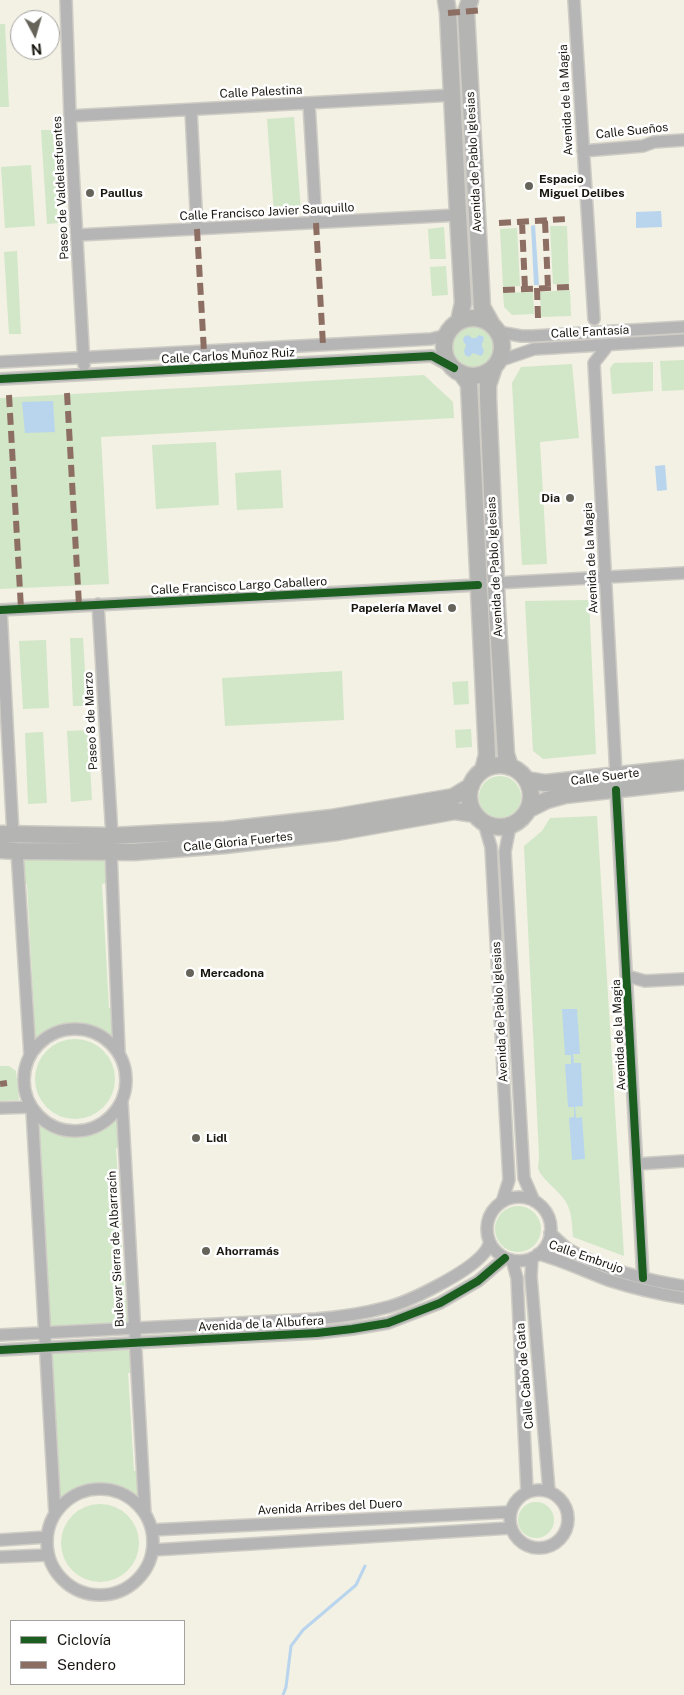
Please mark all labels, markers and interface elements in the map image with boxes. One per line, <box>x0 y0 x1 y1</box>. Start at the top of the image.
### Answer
north arrow <box>10 10 60 60</box>
text: N <box>30 40 43 57</box>
street label: Avenida de la Magia <box>556 44 576 156</box>
street label: Calle Palestina <box>219 83 303 101</box>
street label: Avenida de Pablo Iglesias <box>463 91 485 233</box>
street label: Paseo de Valdelasfuentes <box>50 116 72 260</box>
street label: Calle Sueños <box>595 120 669 142</box>
place label: Espacio Miguel Delibes <box>539 172 625 200</box>
marker: Espacio Miguel Delibes <box>523 180 535 192</box>
place label: Paullus <box>100 186 143 200</box>
marker: Paullus <box>84 187 96 199</box>
street label: Calle Francisco Javier Sauquillo <box>179 200 355 224</box>
street label: Calle Fantasía <box>550 323 630 341</box>
street label: Calle Carlos Muñoz Ruiz <box>161 345 295 367</box>
place label: Dia <box>541 491 560 505</box>
marker: Dia <box>564 492 576 504</box>
street label: Avenida de Pablo Iglesias <box>484 496 506 638</box>
street label: Avenida de la Magia <box>581 502 601 614</box>
street label: Calle Francisco Largo Caballero <box>150 574 328 598</box>
place label: Papelería Mavel <box>351 601 442 615</box>
marker: Papelería Mavel <box>446 602 458 614</box>
street label: Paseo 8 de Marzo <box>81 671 101 771</box>
street label: Calle Suerte <box>570 766 640 788</box>
street label: Calle Gloria Fuertes <box>183 829 293 855</box>
street label: Avenida de Pablo Iglesias <box>489 941 511 1083</box>
place label: Mercadona <box>200 966 264 980</box>
marker: Mercadona <box>184 967 196 979</box>
street label: Avenida de la Magia <box>609 979 629 1091</box>
place label: Lidl <box>206 1131 227 1145</box>
marker: Lidl <box>190 1132 202 1144</box>
street label: Bulevar Sierra de Albarracín <box>105 1170 127 1328</box>
street label: Calle Embrujo <box>547 1238 625 1276</box>
place label: Ahorramás <box>216 1244 279 1258</box>
marker: Ahorramás <box>200 1245 212 1257</box>
street label: Avenida de la Albufera <box>198 1314 324 1334</box>
street label: Calle Cabo de Gata <box>513 1322 537 1430</box>
street label: Avenida Arribes del Duero <box>257 1496 403 1518</box>
legend <box>10 1620 185 1685</box>
text: Ciclovía <box>57 1631 111 1648</box>
text: Sendero <box>57 1656 116 1673</box>

